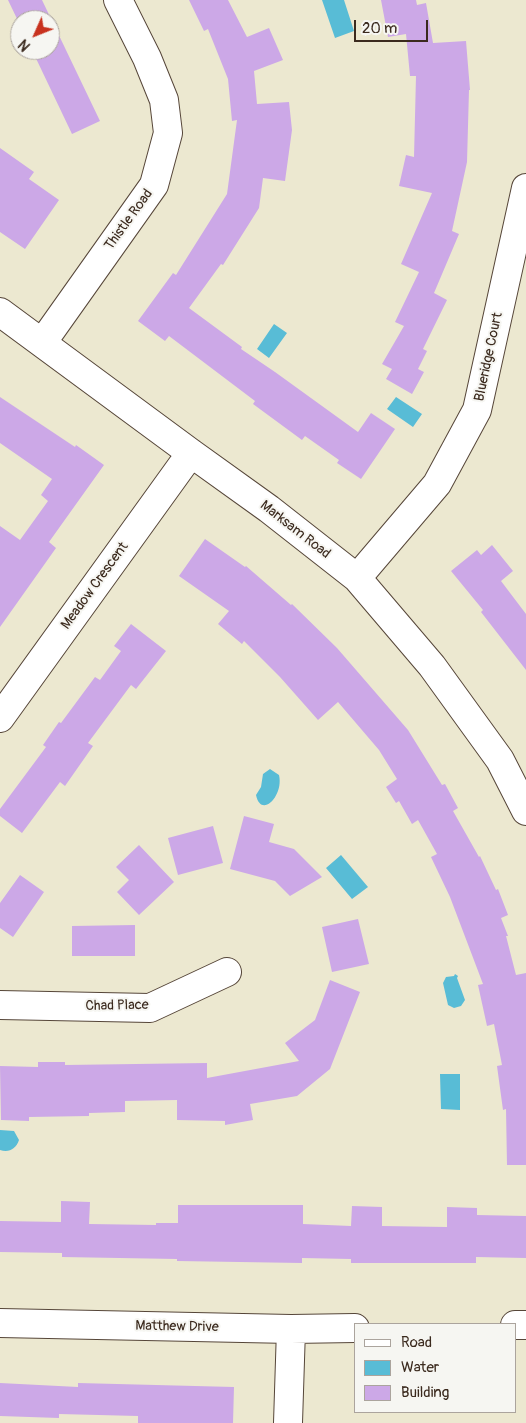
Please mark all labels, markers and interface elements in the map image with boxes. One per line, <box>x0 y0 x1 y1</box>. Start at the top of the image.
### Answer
north arrow <box>10 10 60 60</box>
scale bar <box>356 10 430 42</box>
text: 20 m <box>362 19 397 38</box>
text: N <box>15 36 34 54</box>
street label: Thistle Road <box>101 186 157 254</box>
street label: Blueridge Court <box>471 311 507 403</box>
street label: Marksam Road <box>256 497 334 563</box>
street label: Meadow Crescent <box>58 539 132 633</box>
street label: Chad Place <box>85 997 149 1015</box>
street label: Matthew Drive <box>135 1318 219 1336</box>
legend <box>354 1323 516 1413</box>
text: Road <box>401 1333 432 1352</box>
text: Water <box>401 1358 439 1377</box>
text: Building <box>401 1383 449 1402</box>

